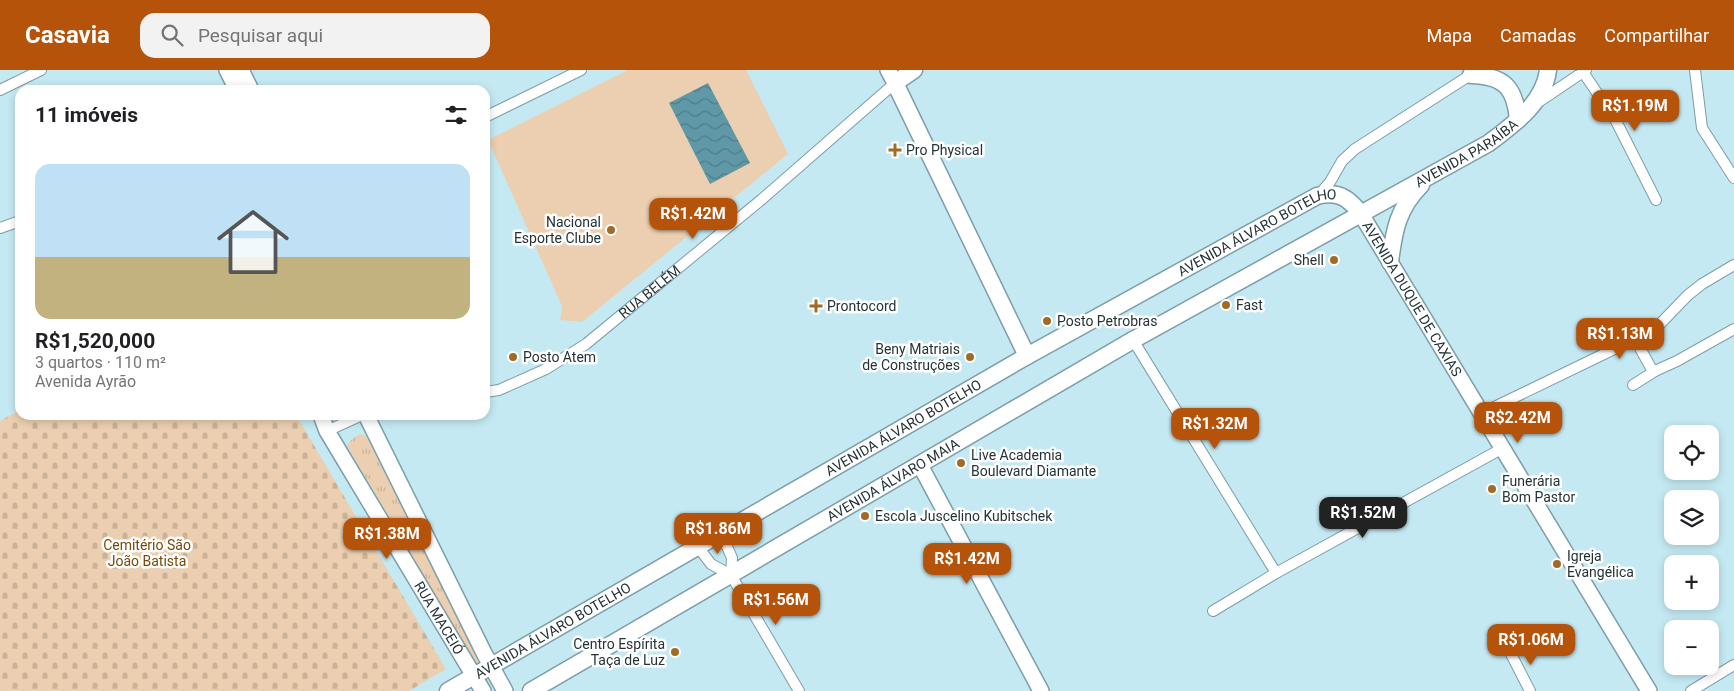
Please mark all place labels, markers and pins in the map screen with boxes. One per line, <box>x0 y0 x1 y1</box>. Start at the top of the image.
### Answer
pin: R$1.19M <box>1589 90 1681 132</box>
place label: Pro Physical <box>906 142 983 158</box>
marker: Pro Physical <box>888 143 902 157</box>
pin: R$1.42M <box>647 198 739 240</box>
place label: Nacional Esporte Clube <box>514 214 601 246</box>
marker: Nacional Esporte Clube <box>605 224 617 236</box>
place label: Shell <box>1294 252 1324 268</box>
marker: Shell <box>1328 254 1340 266</box>
place label: Fast <box>1236 297 1263 313</box>
place label: Prontocord <box>827 298 896 314</box>
marker: Prontocord <box>809 299 823 313</box>
marker: Fast <box>1220 299 1232 311</box>
place label: Posto Petrobras <box>1057 313 1157 329</box>
marker: Posto Petrobras <box>1041 315 1053 327</box>
pin: R$1.13M <box>1574 318 1666 360</box>
place label: Beny Matriais de Construções <box>862 341 960 373</box>
place label: Posto Atem <box>523 349 596 365</box>
marker: Posto Atem <box>507 351 519 363</box>
marker: Beny Matriais de Construções <box>964 351 976 363</box>
pin: R$2.42M <box>1472 402 1564 444</box>
pin: R$1.32M <box>1169 408 1261 450</box>
place label: Live Academia Boulevard Diamante <box>971 447 1096 479</box>
marker: Live Academia Boulevard Diamante <box>955 457 967 469</box>
place label: Funerária Bom Pastor <box>1502 473 1575 505</box>
marker: Funerária Bom Pastor <box>1486 483 1498 495</box>
pin: R$1.52M <box>1317 496 1409 539</box>
place label: Escola Juscelino Kubitschek <box>875 508 1053 524</box>
marker: Escola Juscelino Kubitschek <box>859 510 871 522</box>
pin: R$1.86M <box>672 512 764 555</box>
pin: R$1.38M <box>341 518 433 560</box>
pin: R$1.42M <box>921 542 1013 585</box>
place label: Igreja Evangélica <box>1567 548 1634 580</box>
marker: Igreja Evangélica <box>1551 558 1563 570</box>
pin: R$1.56M <box>730 584 822 626</box>
pin: R$1.06M <box>1485 624 1577 666</box>
place label: Centro Espírita Taça de Luz <box>573 636 665 668</box>
marker: Centro Espírita Taça de Luz <box>669 646 681 658</box>

